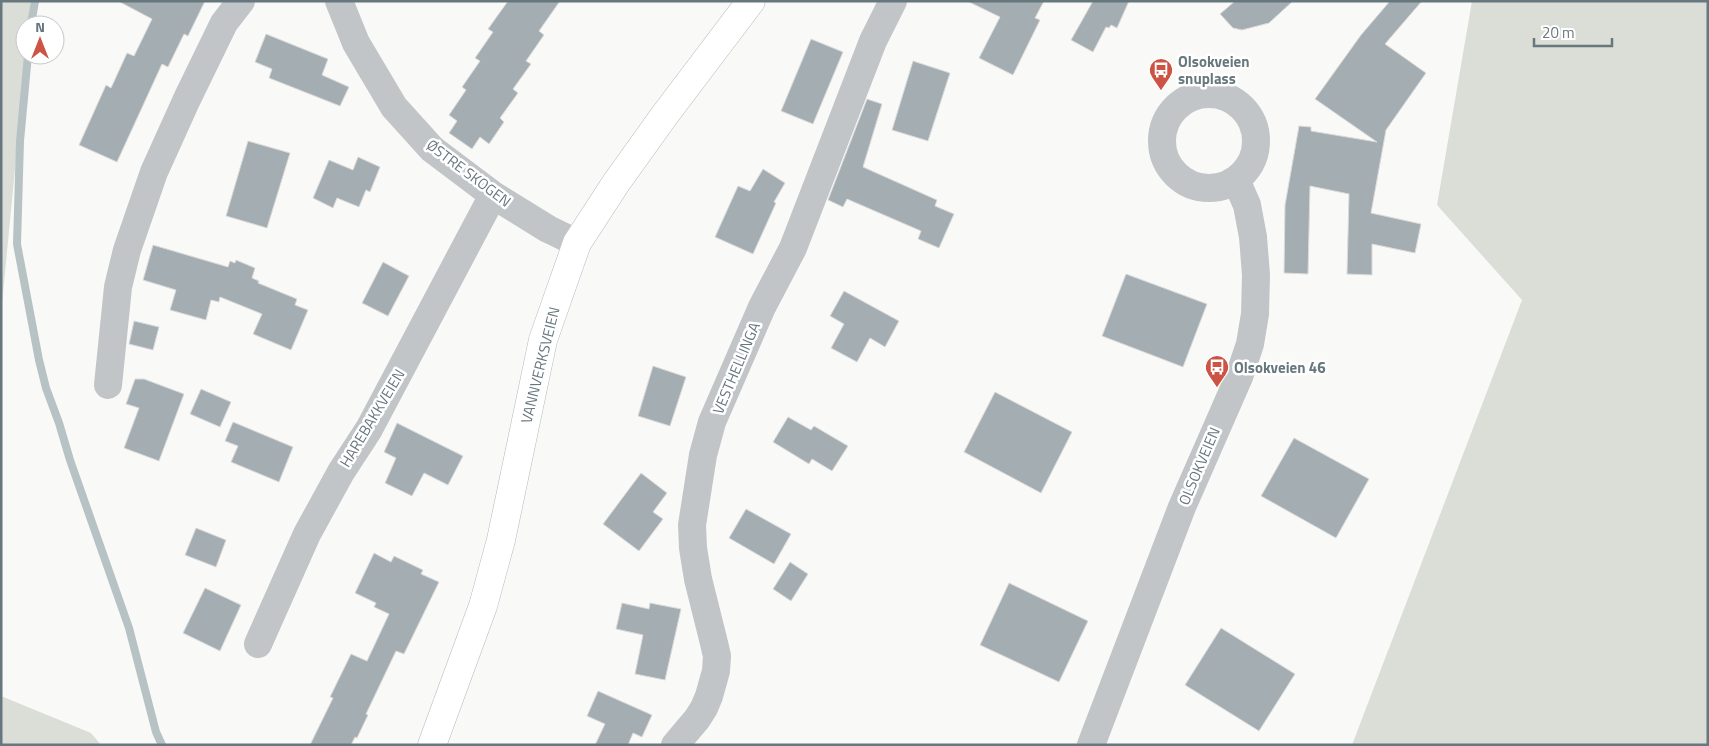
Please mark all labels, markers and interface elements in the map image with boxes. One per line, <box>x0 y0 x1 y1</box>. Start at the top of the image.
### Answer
north arrow <box>15 15 65 65</box>
scale bar <box>1534 15 1612 47</box>
text: N <box>35 16 45 37</box>
text: 20 m <box>1542 21 1575 44</box>
place label: Olsokveien snuplass <box>1178 50 1249 90</box>
bus stop icon: Olsokveien snuplass <box>1148 57 1174 91</box>
street label: ØSTRE SKOGEN <box>422 133 516 213</box>
street label: VANNVERKSVEIEN <box>514 304 566 426</box>
street label: VESTHELLINGA <box>706 318 766 418</box>
bus stop icon: Olsokveien 46 <box>1204 354 1230 388</box>
place label: Olsokveien 46 <box>1234 356 1326 379</box>
street label: HAREBAKKVEIEN <box>334 365 410 471</box>
street label: OLSOKVEIEN <box>1172 423 1226 509</box>

